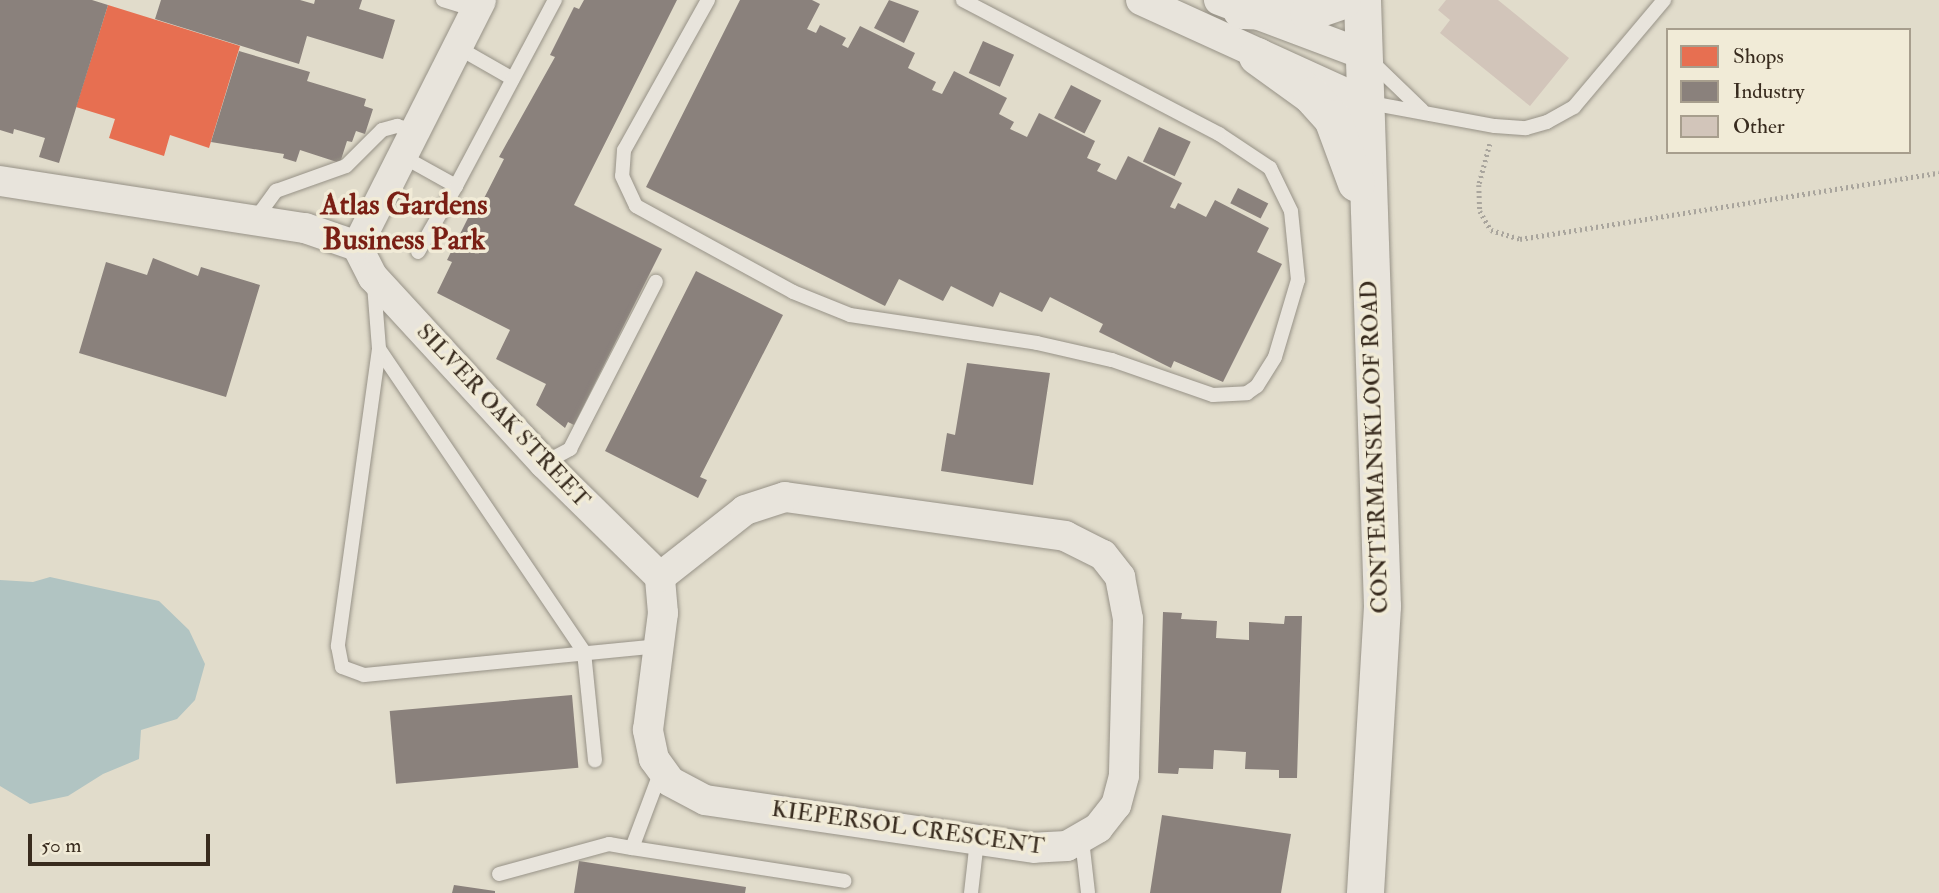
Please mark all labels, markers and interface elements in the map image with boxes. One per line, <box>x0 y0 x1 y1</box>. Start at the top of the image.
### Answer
legend <box>1666 28 1911 154</box>
text: Shops <box>1733 43 1784 70</box>
text: Industry <box>1733 78 1805 105</box>
text: Other <box>1733 113 1785 140</box>
district label: Atlas Gardens Business Park <box>320 187 488 258</box>
street label: CONTERMANSKLOOF ROAD <box>1355 280 1395 614</box>
street label: SILVER OAK STREET <box>411 318 595 514</box>
street label: KIEPERSOL CRESCENT <box>770 795 1046 861</box>
scale bar <box>32 820 214 864</box>
text: 50 m <box>41 832 82 859</box>

